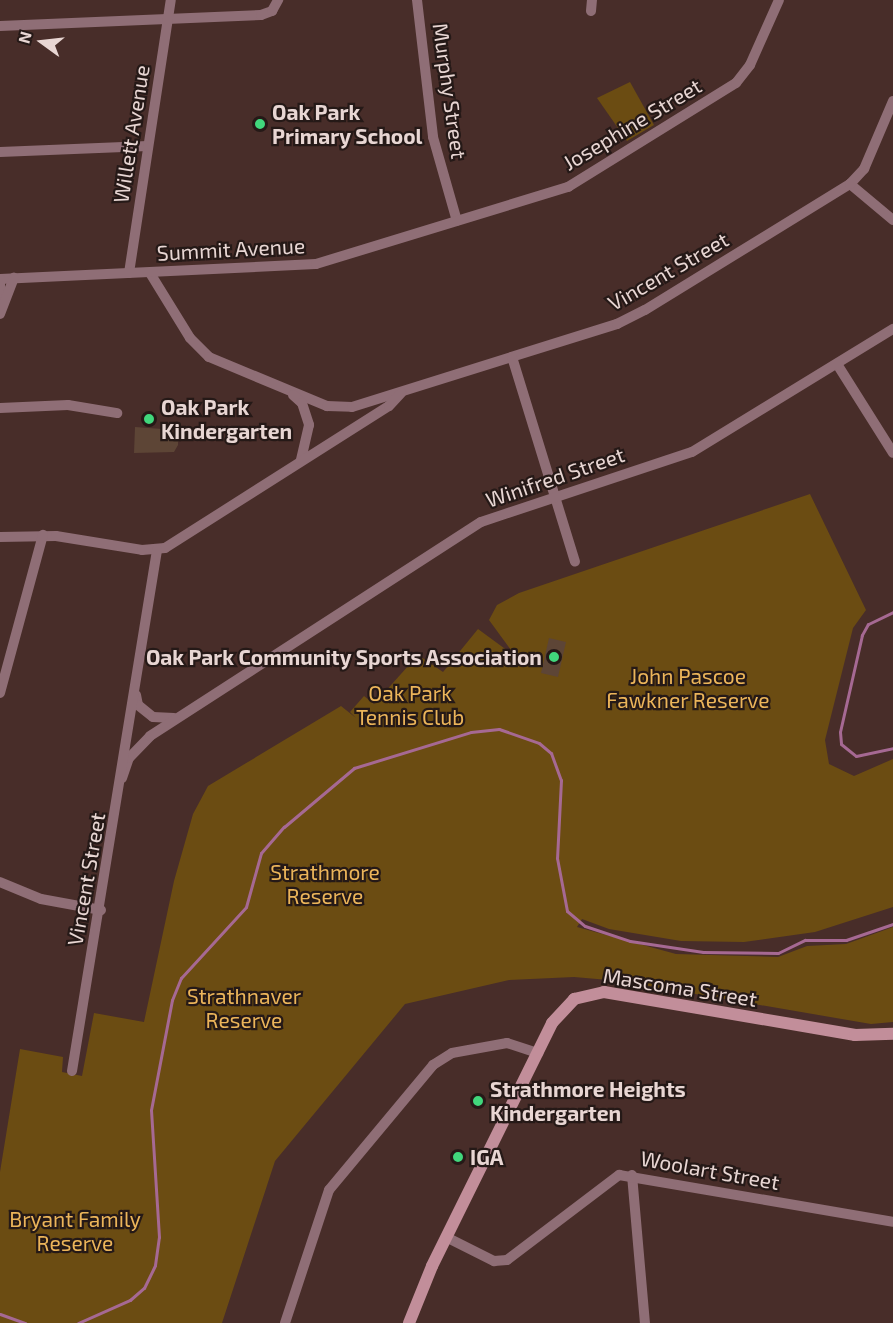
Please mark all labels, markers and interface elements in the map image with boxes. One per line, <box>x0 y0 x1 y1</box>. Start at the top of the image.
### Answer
north arrow <box>12 12 72 72</box>
street label: Murphy Street <box>428 21 472 161</box>
text: N <box>13 29 35 45</box>
street label: Willett Avenue <box>108 63 154 205</box>
street label: Josephine Street <box>558 73 706 175</box>
place label: Oak Park Primary School <box>272 99 423 149</box>
marker: Oak Park Primary School <box>253 117 267 131</box>
street label: Vincent Street <box>603 226 733 316</box>
street label: Summit Avenue <box>156 233 306 265</box>
place label: Oak Park Kindergarten <box>161 394 292 444</box>
marker: Oak Park Kindergarten <box>142 412 156 426</box>
street label: Winifred Street <box>482 441 628 513</box>
place label: Oak Park Community Sports Association <box>145 644 542 670</box>
marker: Oak Park Community Sports Association <box>547 650 561 664</box>
park label: John Pascoe Fawkner Reserve <box>606 663 770 713</box>
park label: Oak Park Tennis Club <box>356 680 464 730</box>
street label: Vincent Street <box>62 810 110 948</box>
park label: Strathmore Reserve <box>270 859 380 909</box>
street label: Mascoma Street <box>601 962 759 1012</box>
park label: Strathnaver Reserve <box>187 983 301 1033</box>
place label: Strathmore Heights Kindergarten <box>490 1076 686 1126</box>
marker: Strathmore Heights Kindergarten <box>471 1094 485 1108</box>
place label: IGA <box>470 1144 503 1170</box>
street label: Woolart Street <box>639 1145 781 1195</box>
marker: IGA <box>451 1150 465 1164</box>
park label: Bryant Family Reserve <box>9 1206 141 1256</box>

